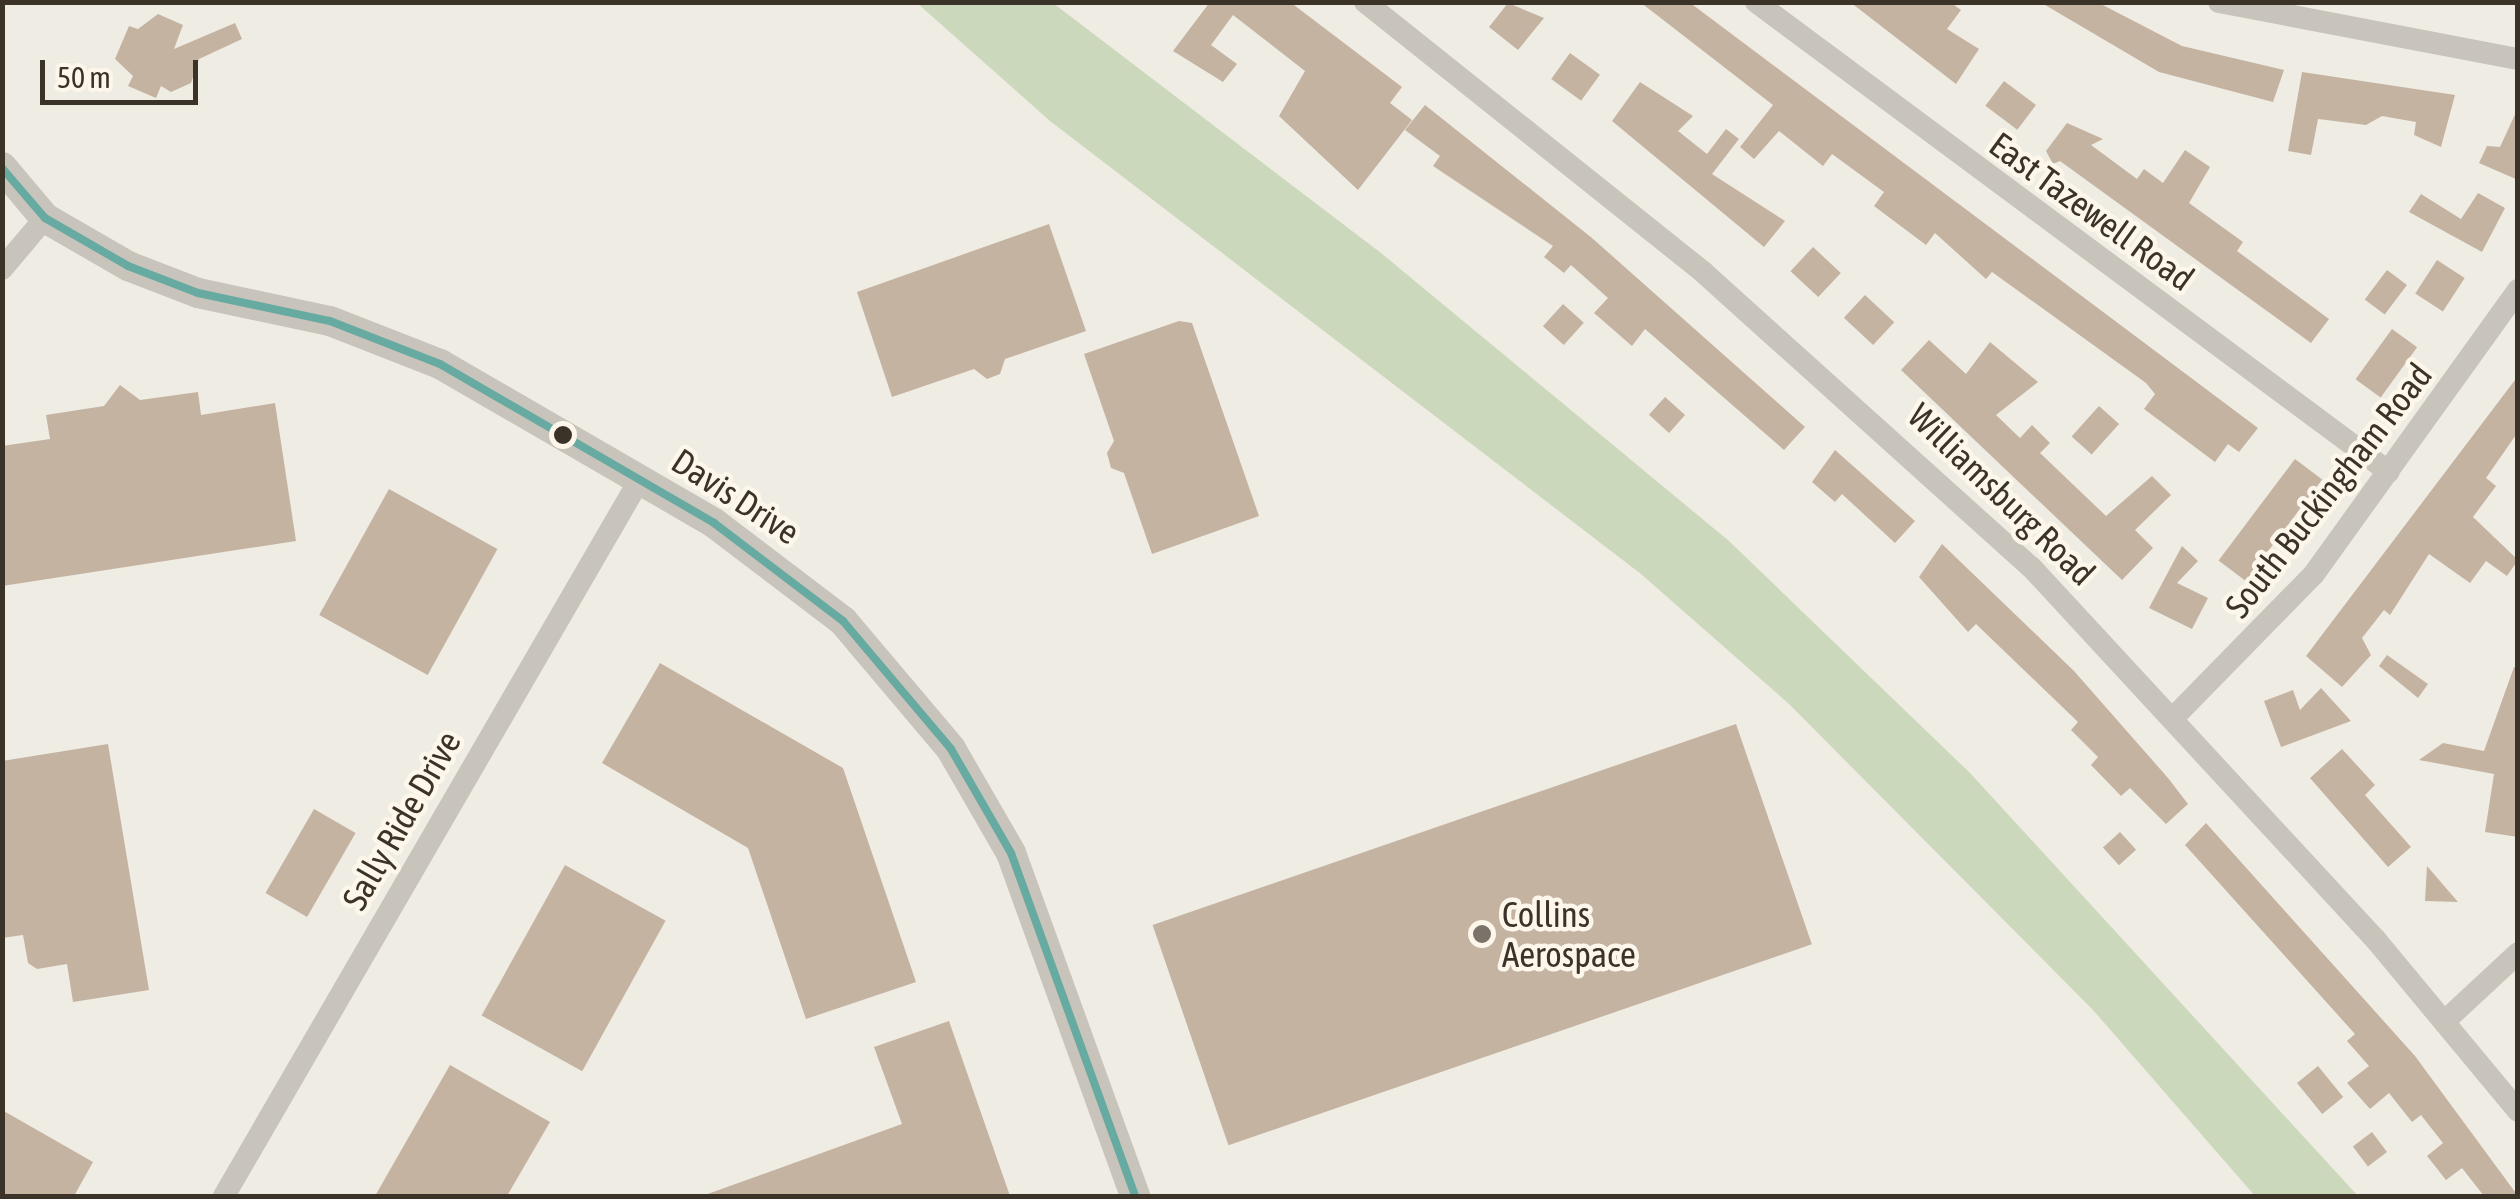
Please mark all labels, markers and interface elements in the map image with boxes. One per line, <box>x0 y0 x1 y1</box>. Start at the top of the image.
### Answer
scale bar <box>45 40 202 102</box>
text: 50 m <box>57 60 111 94</box>
street label: East Tazewell Road <box>1982 123 2202 299</box>
street label: South Buckingham Road <box>2216 355 2440 625</box>
street label: Williamsburg Road <box>1900 394 2104 594</box>
unlabelled marker <box>553 425 573 445</box>
street label: Davis Drive <box>664 439 808 553</box>
street label: Sally Ride Drive <box>333 723 469 917</box>
place label: Collins Aerospace <box>1502 893 1636 975</box>
marker: Collins Aerospace <box>1471 923 1493 945</box>

